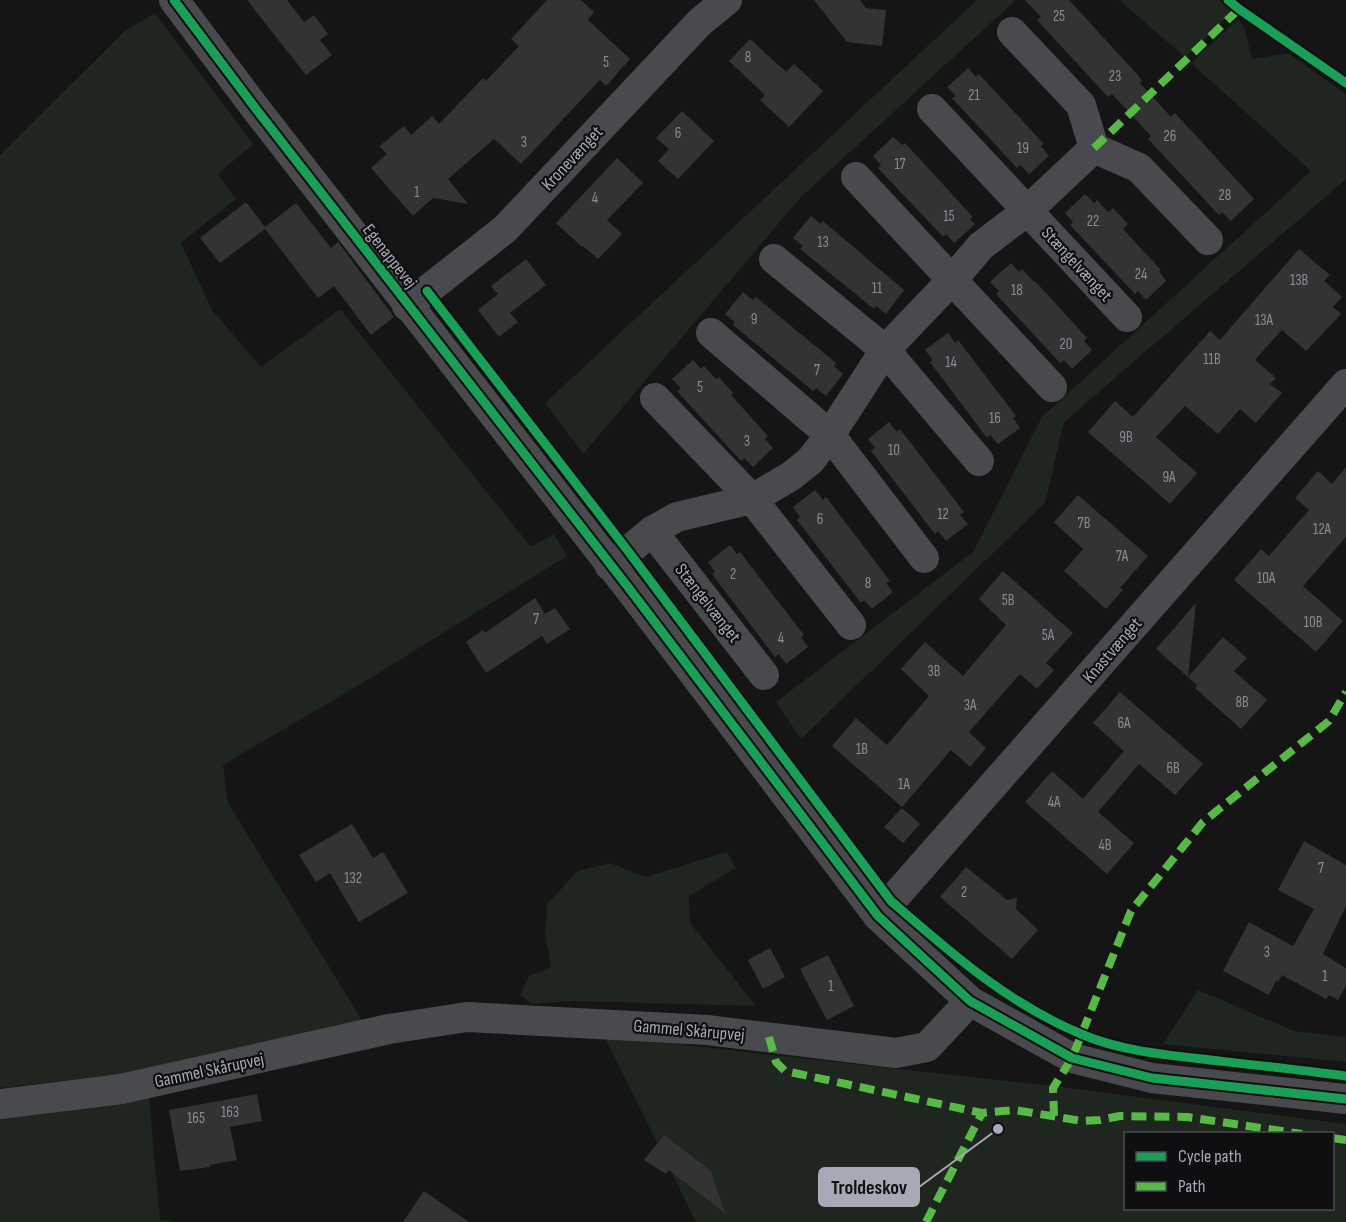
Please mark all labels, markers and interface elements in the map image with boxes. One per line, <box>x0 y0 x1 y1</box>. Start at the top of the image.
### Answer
house number: 25 <box>1053 7 1065 26</box>
house number: 8 <box>745 48 751 67</box>
house number: 5 <box>603 53 609 72</box>
house number: 23 <box>1109 67 1121 86</box>
house number: 21 <box>968 86 980 105</box>
street label: Kronevænget <box>537 121 608 195</box>
house number: 6 <box>675 124 681 143</box>
house number: 26 <box>1164 127 1176 146</box>
house number: 3 <box>521 133 527 152</box>
house number: 19 <box>1017 139 1029 158</box>
house number: 17 <box>894 155 906 174</box>
house number: 1 <box>414 183 420 202</box>
house number: 28 <box>1219 186 1231 205</box>
house number: 4 <box>592 189 598 208</box>
house number: 15 <box>943 207 955 226</box>
house number: 22 <box>1087 212 1099 231</box>
street label: Egenappevej <box>358 220 421 293</box>
street label: Stængelvænget <box>1037 223 1117 306</box>
house number: 13 <box>817 233 829 252</box>
house number: 24 <box>1135 265 1147 284</box>
house number: 13B <box>1290 271 1308 290</box>
house number: 11 <box>872 279 883 298</box>
house number: 18 <box>1011 281 1023 300</box>
house number: 9 <box>751 310 757 329</box>
house number: 13A <box>1255 311 1274 330</box>
house number: 20 <box>1060 335 1072 354</box>
house number: 11B <box>1203 350 1221 369</box>
house number: 14 <box>945 353 957 372</box>
house number: 7 <box>814 361 820 380</box>
house number: 5 <box>697 378 703 397</box>
house number: 16 <box>989 409 1001 428</box>
house number: 9B <box>1119 428 1133 447</box>
house number: 3 <box>744 432 750 451</box>
house number: 10 <box>888 441 900 460</box>
house number: 9A <box>1162 468 1176 487</box>
house number: 12 <box>937 505 949 524</box>
house number: 6 <box>817 510 823 529</box>
house number: 7B <box>1078 514 1091 533</box>
house number: 12A <box>1313 520 1332 539</box>
house number: 7A <box>1116 547 1129 566</box>
street label: Stængelvænget <box>670 560 745 647</box>
house number: 2 <box>730 565 736 584</box>
house number: 10A <box>1257 569 1276 588</box>
house number: 8 <box>865 574 871 593</box>
house number: 5B <box>1002 591 1015 610</box>
house number: 7 <box>533 610 539 629</box>
street label: Knastvænget <box>1078 613 1147 687</box>
house number: 10B <box>1304 613 1323 632</box>
house number: 5A <box>1042 626 1055 645</box>
house number: 4 <box>778 629 784 648</box>
house number: 3B <box>928 662 941 681</box>
house number: 8B <box>1235 693 1249 712</box>
house number: 3A <box>964 696 977 715</box>
house number: 6A <box>1118 714 1131 733</box>
house number: 1B <box>856 740 868 759</box>
house number: 6B <box>1166 759 1180 778</box>
house number: 1A <box>898 775 911 794</box>
house number: 4A <box>1048 793 1061 812</box>
house number: 4B <box>1099 836 1112 855</box>
house number: 7 <box>1318 859 1324 878</box>
house number: 132 <box>344 869 362 888</box>
house number: 2 <box>961 883 967 902</box>
house number: 3 <box>1264 943 1270 962</box>
house number: 1 <box>1322 967 1328 986</box>
house number: 1 <box>828 977 834 996</box>
street label: Gammel Skårupvej <box>633 1015 745 1046</box>
street label: Gammel Skårupvej <box>153 1049 266 1092</box>
house number: 163 <box>221 1103 239 1122</box>
house number: 165 <box>187 1109 205 1128</box>
legend <box>1124 1132 1334 1210</box>
text: Cycle path <box>1178 1146 1242 1167</box>
callout: Troldeskov <box>819 1168 919 1206</box>
text: Troldeskov <box>831 1176 908 1200</box>
text: Path <box>1178 1176 1206 1197</box>

